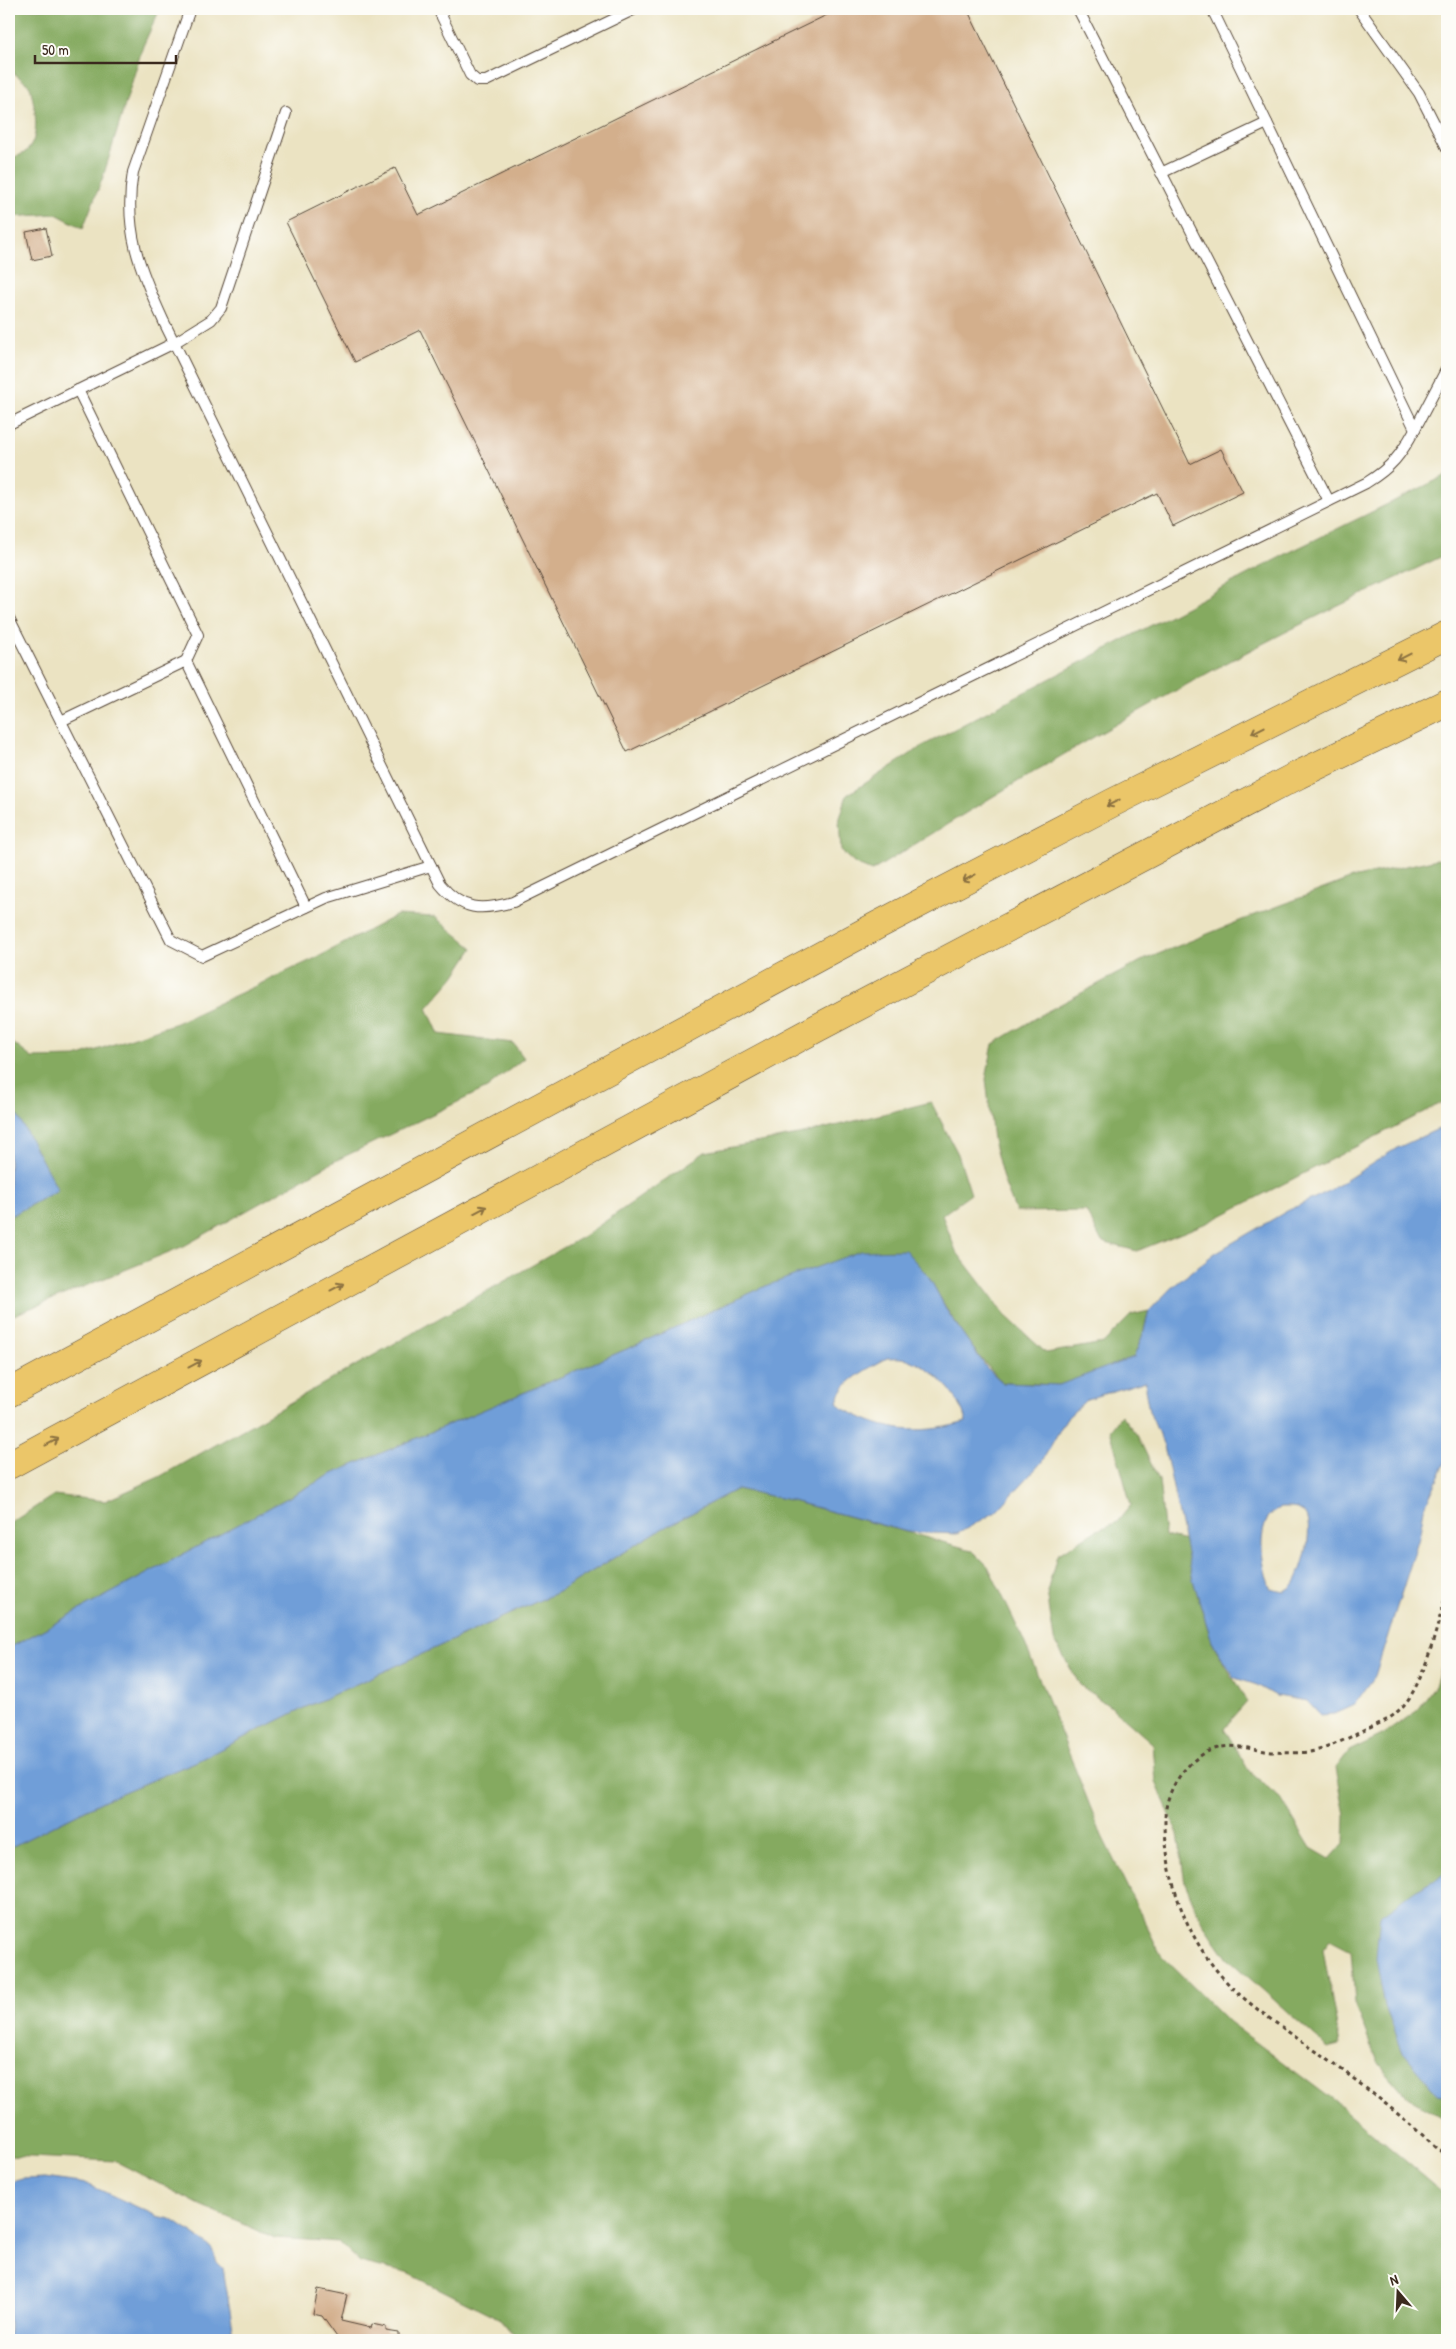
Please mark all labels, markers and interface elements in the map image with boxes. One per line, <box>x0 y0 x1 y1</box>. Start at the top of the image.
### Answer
scale bar <box>35 32 176 64</box>
text: 50 m <box>42 39 69 60</box>
one-way arrow <box>1396 652 1411 662</box>
one-way arrow <box>1251 725 1266 735</box>
one-way arrow <box>1106 799 1121 808</box>
one-way arrow <box>962 874 977 883</box>
one-way arrow <box>473 1205 488 1215</box>
one-way arrow <box>330 1282 345 1292</box>
one-way arrow <box>187 1359 201 1369</box>
one-way arrow <box>44 1437 59 1447</box>
north arrow <box>1374 2266 1424 2316</box>
text: N <box>1387 2269 1401 2289</box>

